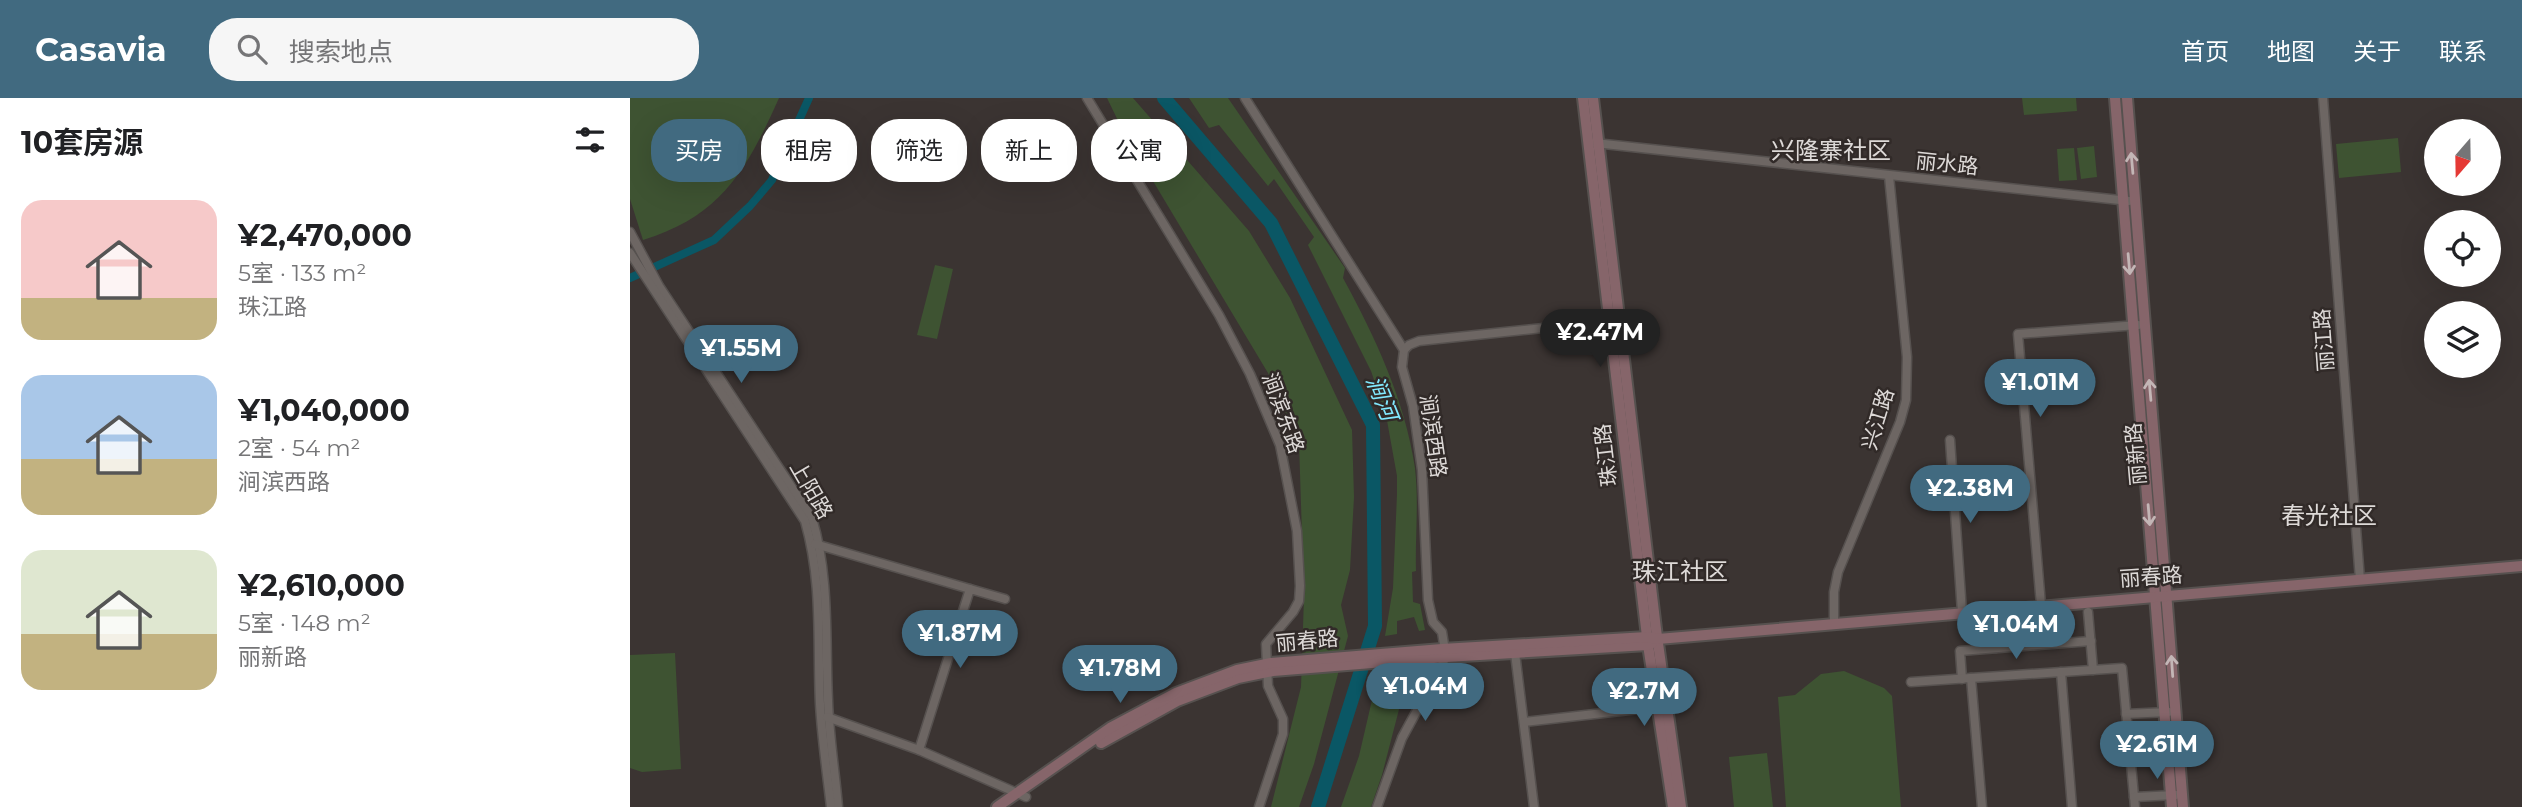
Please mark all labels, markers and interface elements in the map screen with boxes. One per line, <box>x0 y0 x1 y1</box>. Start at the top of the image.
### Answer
search box <box>209 18 699 81</box>
text: Casavia <box>35 29 167 69</box>
icon: search <box>233 30 271 68</box>
text: 搜索地点 <box>289 36 393 68</box>
text: 首页 <box>2181 37 2229 66</box>
text: 地图 <box>2267 37 2315 66</box>
text: 关于 <box>2353 37 2401 66</box>
text: 联系 <box>2439 37 2487 66</box>
chip: 买房 <box>651 119 747 182</box>
chip: 租房 <box>761 119 857 182</box>
chip: 筛选 <box>871 119 967 182</box>
chip: 新上 <box>981 119 1077 182</box>
chip: 公寓 <box>1091 119 1187 182</box>
north arrow <box>2424 119 2501 196</box>
map controls <box>2424 119 2501 378</box>
icon: filters <box>571 121 609 159</box>
text: 10套房源 <box>21 124 143 161</box>
district label: 兴隆寨社区 <box>1771 136 1891 165</box>
street label: 丽水路 <box>1914 148 1980 179</box>
one-way arrow <box>2125 152 2138 175</box>
button: locate <box>2424 210 2501 287</box>
text: ¥2,470,000 <box>238 217 412 254</box>
icon: home <box>77 228 161 312</box>
one-way arrow <box>2123 252 2136 275</box>
text: 5室 · 133 m² <box>238 259 366 287</box>
text: 珠江路 <box>238 293 307 321</box>
button: layers <box>2424 301 2501 378</box>
street label: 丽江路 <box>2309 308 2338 372</box>
pin: ¥2.47M <box>1543 310 1657 369</box>
text: ¥2.47M <box>1556 318 1644 346</box>
pin: ¥1.55M <box>684 326 798 385</box>
text: ¥1.55M <box>700 334 782 362</box>
pin: ¥1.01M <box>1983 360 2097 419</box>
text: ¥1.01M <box>2001 368 2079 396</box>
street label: 涧滨东路 <box>1257 369 1310 457</box>
water label: 涧河 <box>1360 371 1405 428</box>
one-way arrow <box>2143 379 2156 402</box>
street label: 兴江路 <box>1856 385 1899 453</box>
text: ¥1,040,000 <box>238 392 410 429</box>
street label: 涧滨西路 <box>1415 393 1452 479</box>
icon: home <box>77 403 161 487</box>
street label: 珠江路 <box>1589 422 1622 488</box>
street label: 丽新路 <box>2120 422 2151 487</box>
text: 2室 · 54 m² <box>238 434 360 462</box>
street label: 上阳路 <box>785 456 838 523</box>
pin: ¥2.38M <box>1913 466 2027 525</box>
text: 涧滨西路 <box>238 468 330 496</box>
text: ¥2.38M <box>1926 474 2014 502</box>
district label: 春光社区 <box>2281 501 2377 530</box>
one-way arrow <box>2143 503 2156 526</box>
district label: 珠江社区 <box>1632 557 1728 586</box>
street label: 丽春路 <box>2119 562 2183 591</box>
text: ¥2,610,000 <box>238 567 405 604</box>
icon: home <box>77 578 161 662</box>
pin: ¥1.04M <box>1959 602 2073 661</box>
text: 5室 · 148 m² <box>238 609 371 637</box>
pin: ¥1.87M <box>903 610 1017 670</box>
text: ¥1.04M <box>1973 610 2059 638</box>
text: ¥1.87M <box>918 619 1002 647</box>
street label: 丽春路 <box>1274 625 1339 656</box>
text: 丽新路 <box>238 643 307 671</box>
pin: ¥1.78M <box>1063 646 1177 705</box>
text: ¥1.78M <box>1078 654 1162 682</box>
one-way arrow <box>2165 655 2178 677</box>
pin: ¥1.04M <box>1368 664 1482 723</box>
pin: ¥2.7M <box>1595 668 1693 728</box>
text: ¥1.04M <box>1382 672 1468 700</box>
text: ¥2.7M <box>1608 677 1680 705</box>
pin: ¥2.61M <box>2100 722 2214 781</box>
text: ¥2.61M <box>2116 730 2198 758</box>

